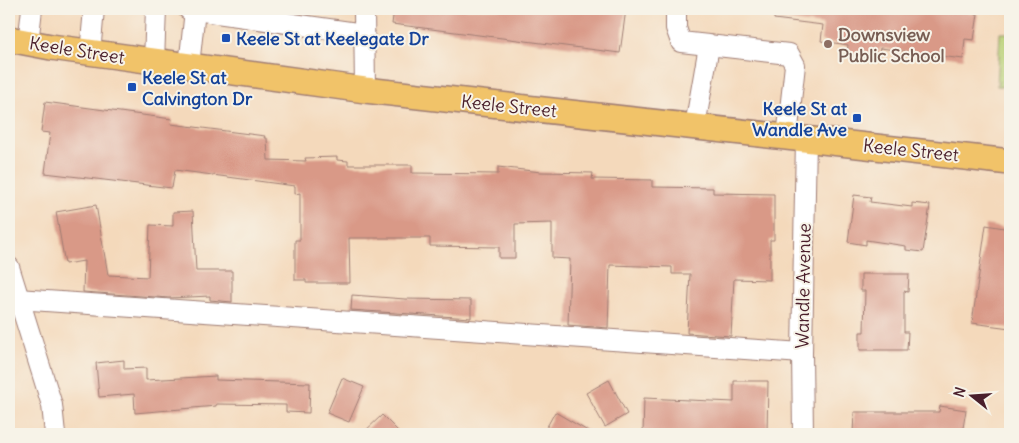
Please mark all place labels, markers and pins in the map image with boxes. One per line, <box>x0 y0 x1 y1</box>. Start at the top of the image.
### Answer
place label: Downsview Public School <box>838 23 945 67</box>
place label: Keele St at Keelegate Dr <box>236 27 430 50</box>
marker: Keele St at Keelegate Dr <box>220 32 232 44</box>
marker: Downsview Public School <box>822 38 834 50</box>
place label: Keele St at Calvington Dr <box>142 66 253 110</box>
marker: Keele St at Calvington Dr <box>126 81 138 93</box>
place label: Keele St at Wandle Ave <box>752 97 848 141</box>
marker: Keele St at Wandle Ave <box>851 112 863 124</box>

